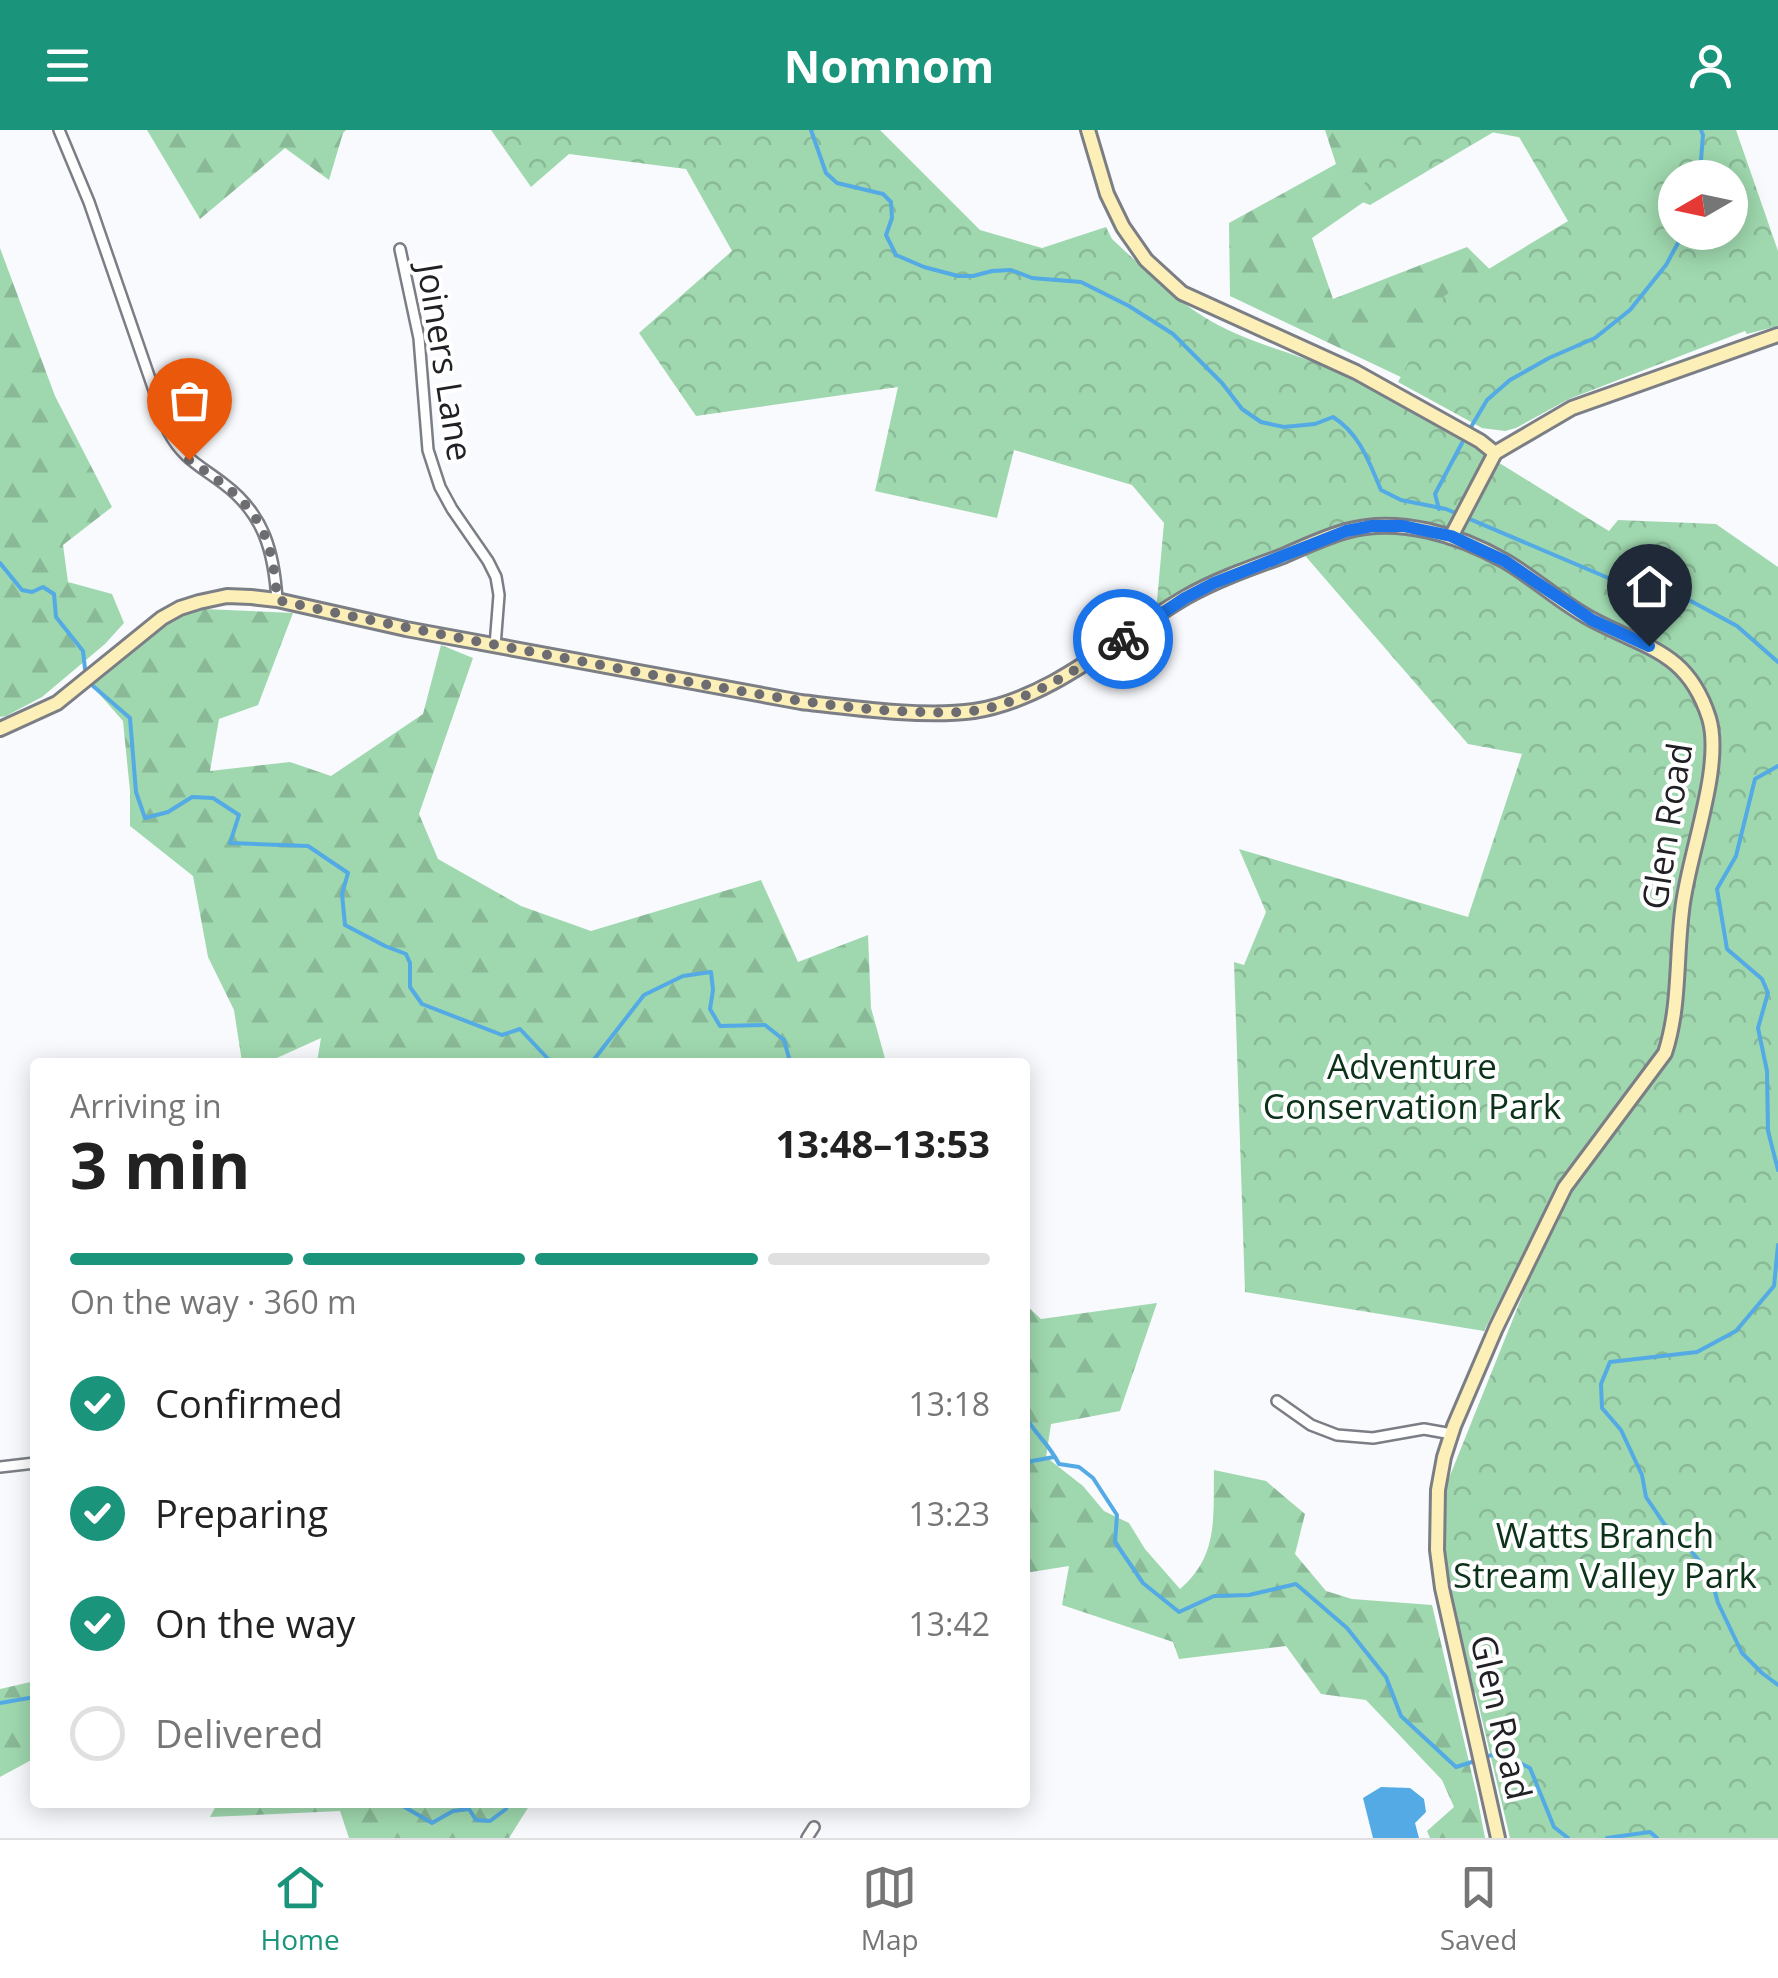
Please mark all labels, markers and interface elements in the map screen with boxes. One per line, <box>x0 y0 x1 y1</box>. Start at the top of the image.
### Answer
text: Nomnom <box>784 35 994 96</box>
icon: menu <box>40 38 95 93</box>
icon: person <box>1683 38 1738 93</box>
north arrow <box>1658 160 1748 250</box>
map controls <box>1658 160 1748 250</box>
street label: Joiners Lane <box>407 257 485 464</box>
pin <box>147 358 232 461</box>
icon: bag <box>162 373 217 428</box>
pin <box>1607 544 1692 647</box>
icon: home <box>1622 559 1677 614</box>
courier <box>1073 589 1173 689</box>
icon: bike <box>1096 612 1151 667</box>
street label: Glen Road <box>1630 739 1702 913</box>
park label: Adventure Conservation Park <box>1263 1042 1562 1129</box>
text: Arriving in <box>70 1084 222 1127</box>
text: 13:48–13:53 <box>776 1117 990 1169</box>
text: 3 min <box>70 1120 250 1208</box>
text: On the way · 360 m <box>70 1280 357 1323</box>
icon: check <box>70 1376 125 1431</box>
text: Confirmed <box>155 1377 343 1429</box>
text: 13:18 <box>908 1382 990 1425</box>
icon: check <box>70 1486 125 1541</box>
text: Preparing <box>155 1487 328 1539</box>
text: 13:23 <box>908 1492 990 1535</box>
park label: Watts Branch Stream Valley Park <box>1453 1511 1758 1598</box>
icon: check <box>70 1596 125 1651</box>
text: On the way <box>155 1597 355 1649</box>
text: 13:42 <box>908 1602 990 1645</box>
street label: Glen Road <box>1460 1630 1544 1804</box>
text: Delivered <box>155 1707 324 1759</box>
tab: Home <box>261 1860 340 1958</box>
tab: Map <box>861 1860 919 1958</box>
tab: Saved <box>1440 1860 1517 1958</box>

